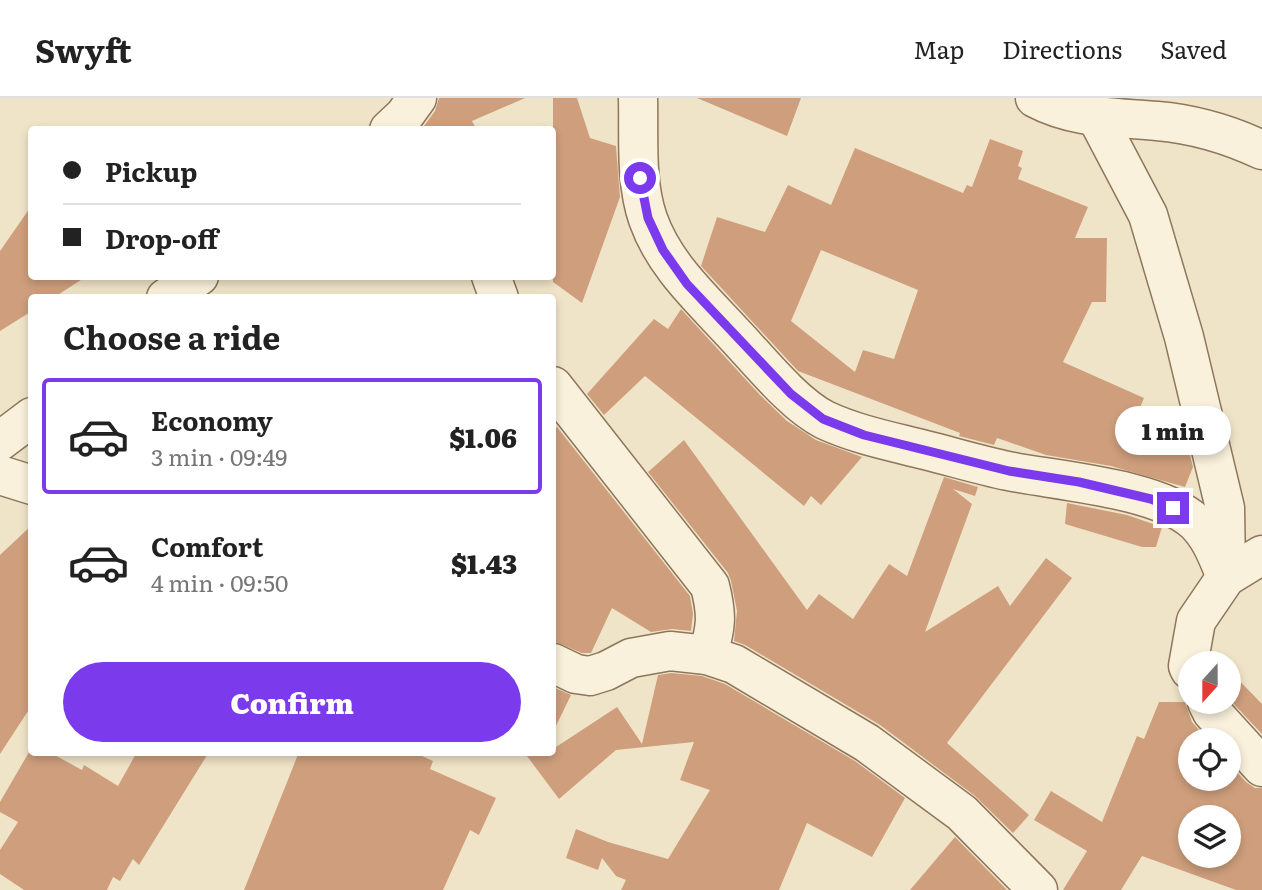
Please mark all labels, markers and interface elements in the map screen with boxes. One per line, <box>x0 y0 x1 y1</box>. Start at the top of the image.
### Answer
text: Swyft <box>35 24 132 73</box>
text: Map <box>913 31 964 66</box>
text: Directions <box>1002 31 1122 66</box>
text: Saved <box>1160 31 1227 66</box>
text: Pickup <box>105 151 197 190</box>
route start <box>624 162 656 194</box>
text: Drop-off <box>105 218 218 257</box>
text: Choose a ride <box>63 312 280 360</box>
text: Economy <box>151 400 273 439</box>
icon: car <box>67 405 130 468</box>
callout: 1 min <box>1115 406 1231 456</box>
text: 1 min <box>1142 413 1204 447</box>
text: $1.06 <box>449 417 517 456</box>
text: 3 min · 09:49 <box>151 439 287 473</box>
route end <box>1157 492 1189 524</box>
text: Comfort <box>151 526 263 565</box>
icon: car <box>67 531 130 594</box>
text: $1.43 <box>451 543 517 582</box>
text: 4 min · 09:50 <box>151 565 288 599</box>
north arrow <box>1178 651 1241 714</box>
map controls <box>1178 651 1241 868</box>
button: Confirm <box>63 662 521 742</box>
button: locate <box>1178 728 1241 791</box>
button: layers <box>1178 805 1241 868</box>

